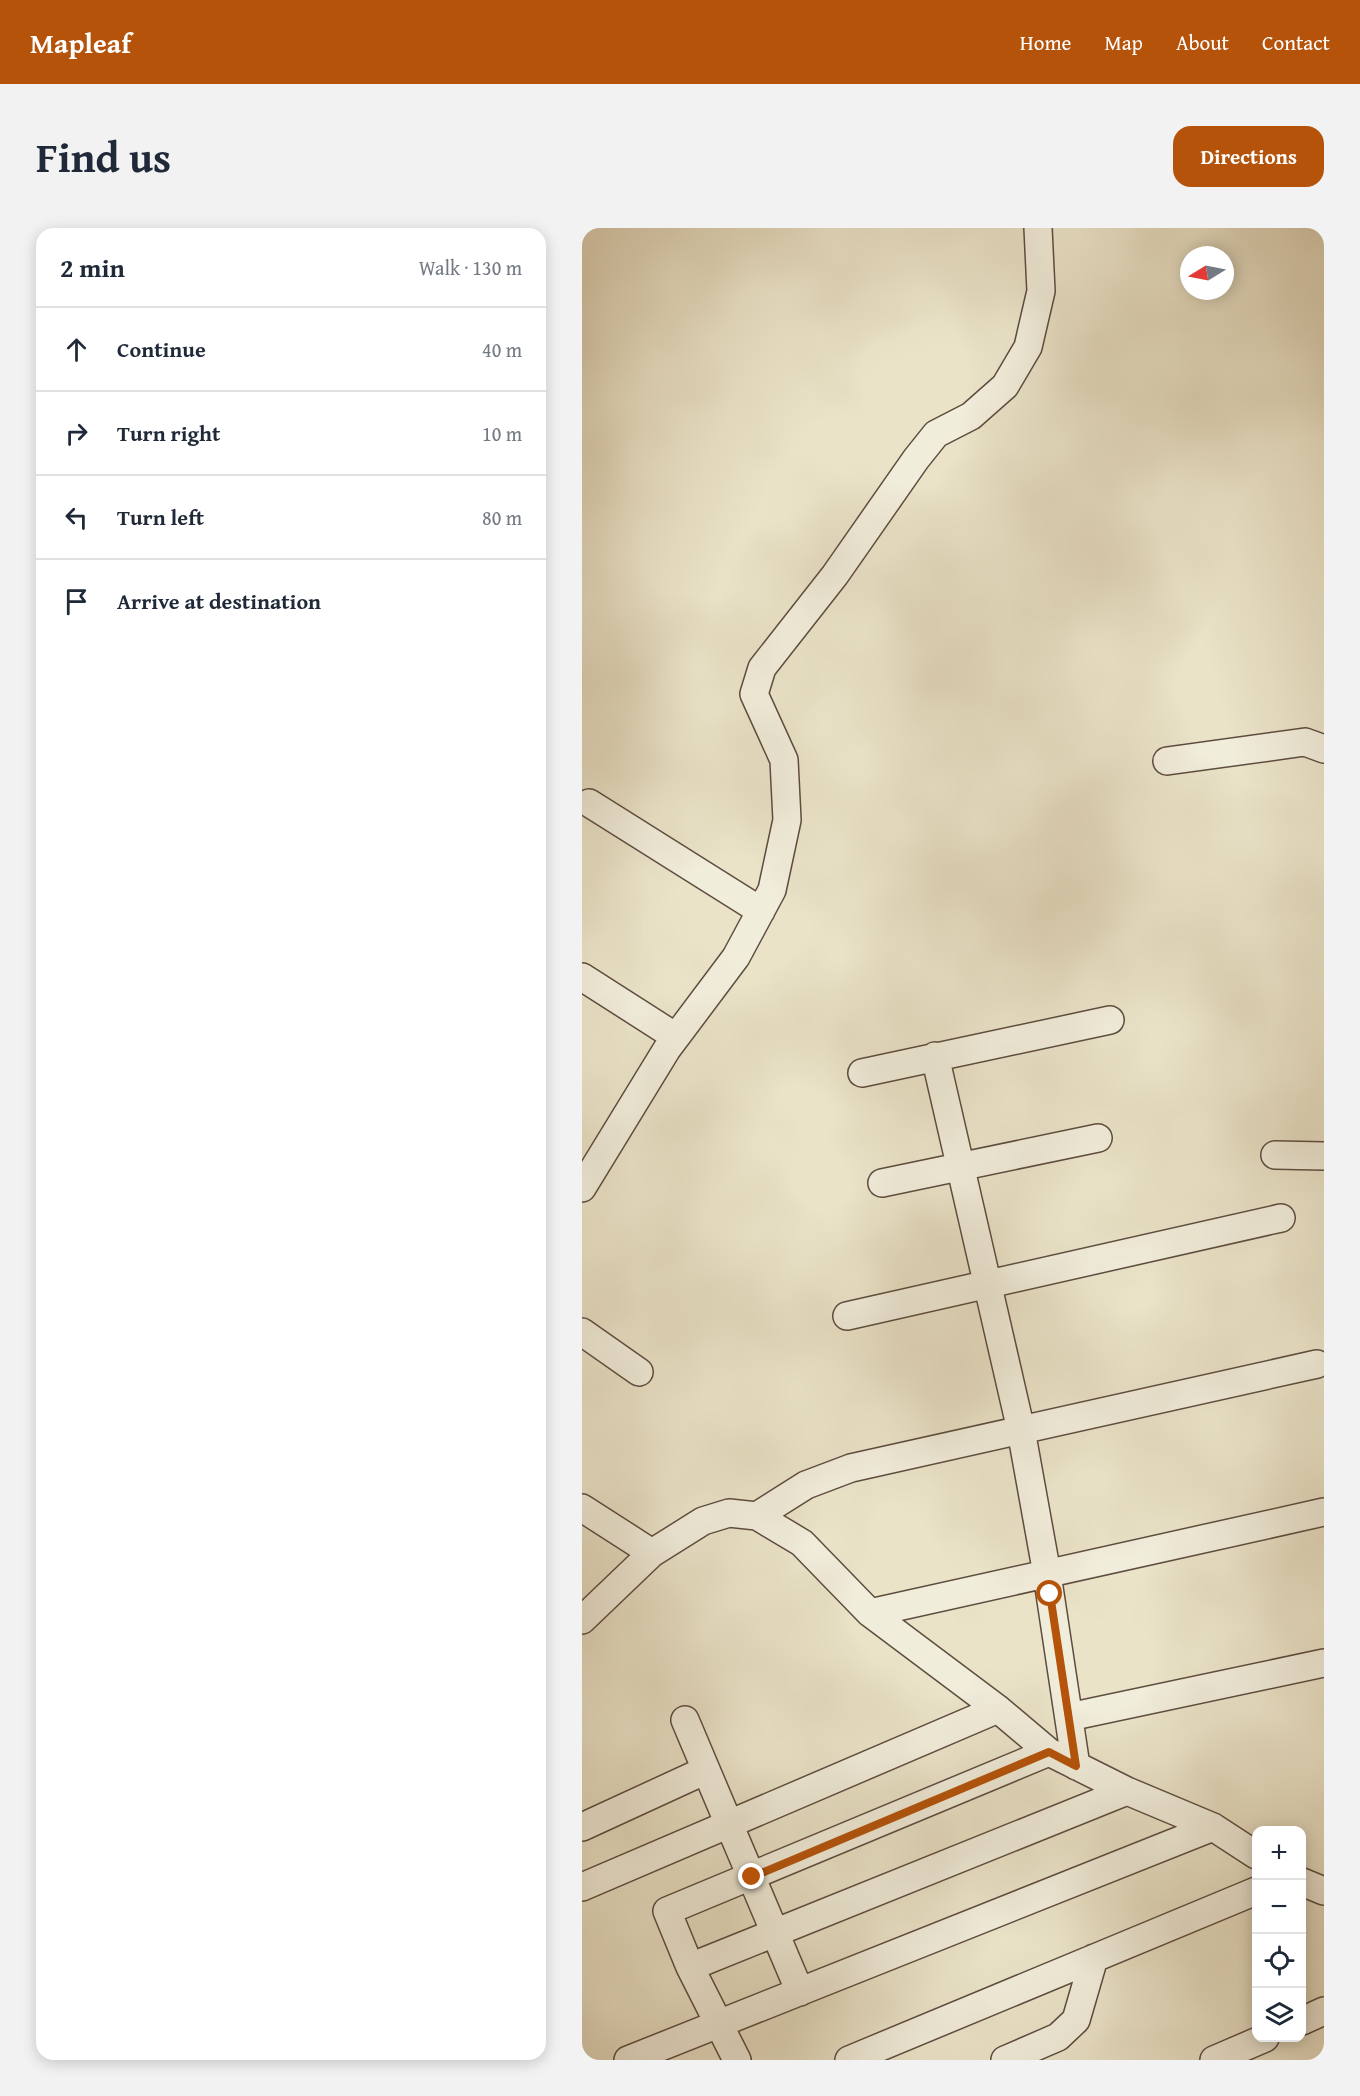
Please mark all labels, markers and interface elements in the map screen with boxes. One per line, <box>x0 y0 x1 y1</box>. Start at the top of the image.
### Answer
text: Mapleaf <box>30 22 131 63</box>
text: Home <box>1020 27 1071 58</box>
text: Map <box>1104 27 1143 58</box>
text: About <box>1176 27 1229 58</box>
text: Contact <box>1262 27 1330 58</box>
text: Find us <box>36 126 171 187</box>
button: Directions <box>1173 126 1324 187</box>
north arrow <box>1180 246 1234 300</box>
text: 2 min <box>60 248 125 287</box>
text: Walk · 130 m <box>419 253 522 282</box>
icon: ahead <box>60 333 93 366</box>
text: Continue <box>117 333 206 365</box>
text: 40 m <box>482 335 522 364</box>
icon: right <box>60 417 93 450</box>
text: Turn right <box>117 417 220 449</box>
text: 10 m <box>482 419 522 448</box>
icon: left <box>60 501 93 534</box>
text: Turn left <box>117 501 204 533</box>
text: 80 m <box>482 503 522 532</box>
icon: arrive <box>60 585 93 618</box>
text: Arrive at destination <box>117 585 321 617</box>
route start <box>1036 1580 1062 1606</box>
map controls <box>1252 1826 1306 2042</box>
button: + <box>1252 1826 1306 1880</box>
route end <box>738 1863 764 1889</box>
button: − <box>1252 1880 1306 1934</box>
button: locate <box>1252 1934 1306 1988</box>
button: layers <box>1252 1988 1306 2042</box>

